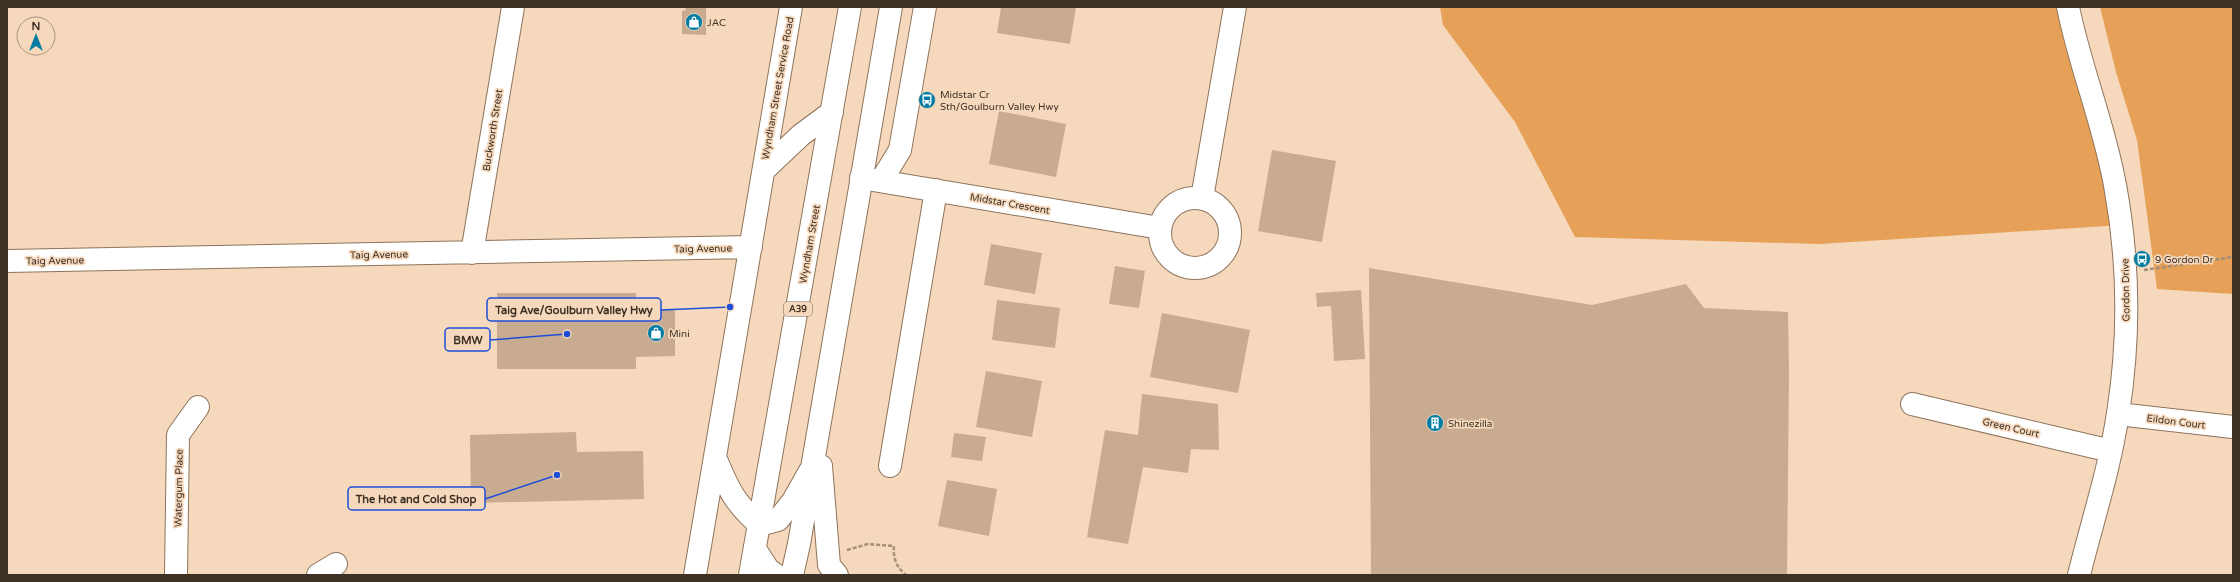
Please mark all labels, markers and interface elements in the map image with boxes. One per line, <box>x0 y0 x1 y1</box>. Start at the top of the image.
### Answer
shop icon: JAC <box>684 12 704 32</box>
north arrow <box>16 16 56 56</box>
street label: Wyndham Street Service Road <box>760 16 796 160</box>
place label: JAC <box>707 17 726 29</box>
text: N <box>32 20 40 33</box>
street label: Buckworth Street <box>481 88 505 172</box>
place label: Midstar Cr Sth/Goulburn Valley Hwy <box>940 89 1059 113</box>
bus stop icon: Midstar Cr Sth/Goulburn Valley Hwy <box>917 90 937 110</box>
street label: Midstar Crescent <box>969 191 1051 217</box>
street label: Wyndham Street <box>797 204 823 285</box>
street label: Taig Avenue <box>674 242 733 256</box>
street label: Taig Avenue <box>350 248 409 262</box>
bus stop icon: 9 Gordon Dr <box>2132 249 2152 269</box>
street label: Taig Avenue <box>26 254 85 268</box>
place label: 9 Gordon Dr <box>2155 254 2214 266</box>
street label: Gordon Drive <box>2119 258 2133 322</box>
callout: Taig Ave/Goulburn Valley Hwy <box>487 298 661 321</box>
road number: A39 <box>784 302 812 316</box>
text: Taig Ave/Goulburn Valley Hwy <box>494 304 653 318</box>
shop icon: Mini <box>646 323 666 343</box>
callout: BMW <box>445 328 490 351</box>
place label: Mini <box>669 328 690 340</box>
text: BMW <box>453 334 484 347</box>
street label: Eildon Court <box>2146 412 2206 432</box>
building icon: Shinezilla <box>1425 413 1445 433</box>
street label: Green Court <box>1981 416 2040 440</box>
place label: Shinezilla <box>1448 418 1492 430</box>
street label: Watergum Place <box>172 448 186 527</box>
callout: The Hot and Cold Shop <box>348 487 485 510</box>
text: The Hot and Cold Shop <box>355 493 476 507</box>

